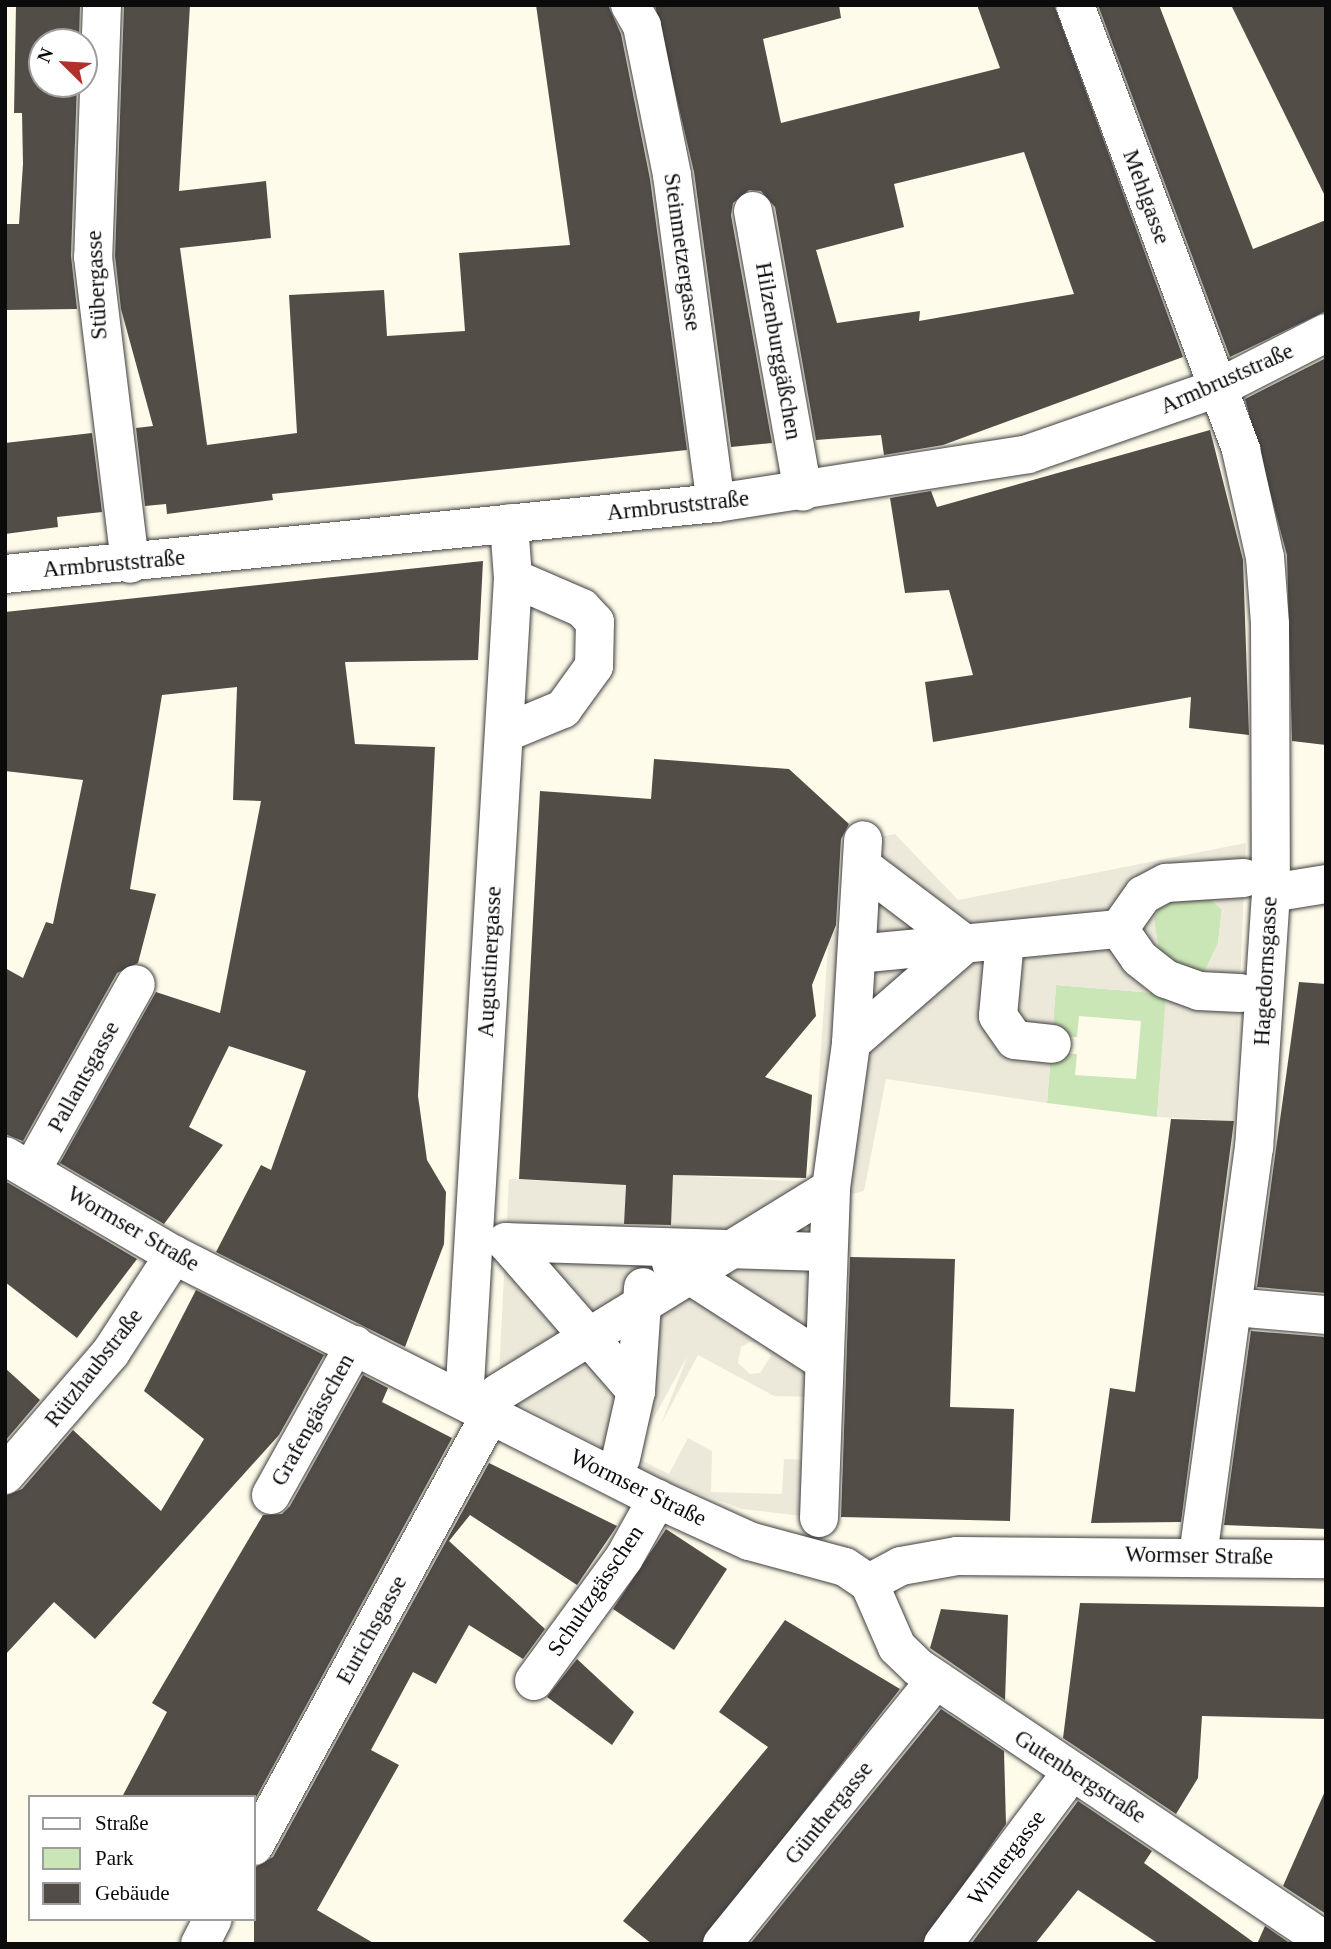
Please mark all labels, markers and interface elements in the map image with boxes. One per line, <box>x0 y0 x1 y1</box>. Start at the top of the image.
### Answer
north arrow <box>28 28 98 98</box>
text: N <box>33 45 58 66</box>
street label: Mehlgasse <box>1116 146 1176 248</box>
street label: Steinmetzergasse <box>657 171 707 333</box>
street label: Stübergasse <box>80 230 114 340</box>
street label: Hilzenburggäßchen <box>749 260 807 442</box>
street label: Armbruststraße <box>1156 337 1298 421</box>
street label: Armbruststraße <box>605 485 751 527</box>
street label: Armbruststraße <box>42 544 186 584</box>
street label: Augustinergasse <box>472 886 508 1038</box>
street label: Hagedornsgasse <box>1248 896 1284 1046</box>
street label: Pallantsgasse <box>42 1017 126 1137</box>
street label: Wormser Straße <box>62 1180 204 1278</box>
street label: Rützhaubstraße <box>39 1303 149 1433</box>
street label: Grafengässchen <box>265 1349 361 1491</box>
street label: Wormser Straße <box>565 1443 711 1533</box>
street label: Schultzgässchen <box>542 1520 650 1662</box>
street label: Wormser Straße <box>1125 1541 1273 1571</box>
street label: Eurichsgasse <box>331 1571 413 1689</box>
street label: Gutenbergstraße <box>1009 1724 1151 1830</box>
street label: Günthergasse <box>779 1756 879 1870</box>
legend <box>28 1795 256 1921</box>
street label: Wintergasse <box>962 1805 1052 1911</box>
text: Straße <box>95 1811 149 1835</box>
text: Park <box>95 1846 134 1870</box>
text: Gebäude <box>95 1881 170 1905</box>

